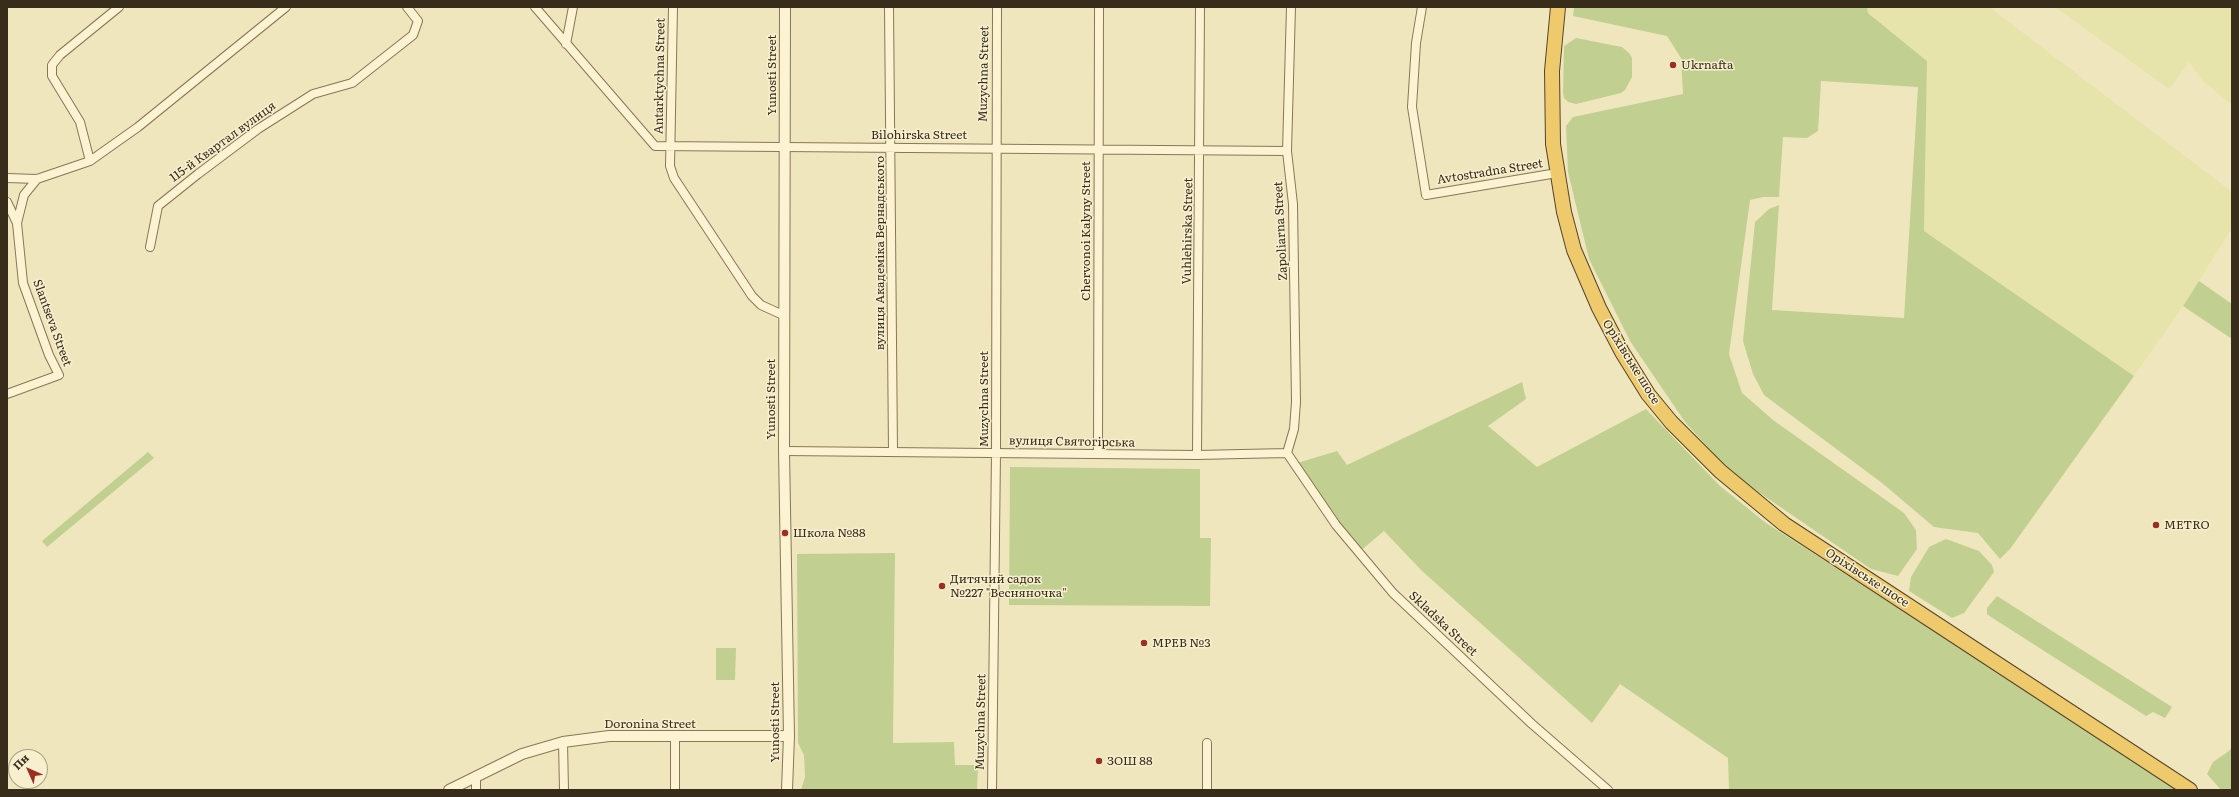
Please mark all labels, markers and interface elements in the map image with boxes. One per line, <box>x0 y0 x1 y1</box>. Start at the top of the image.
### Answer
street label: Antarktychna Street <box>652 18 668 134</box>
street label: Muzychna Street <box>976 26 992 122</box>
street label: Yunosti Street <box>765 35 779 115</box>
place label: Ukrnafta <box>1681 58 1733 72</box>
marker: Ukrnafta <box>1668 60 1678 70</box>
street label: 115-й Квартал вулиця <box>167 99 279 185</box>
street label: Bilohirska Street <box>871 128 967 142</box>
street label: вулиця Академіка Вернадського <box>873 156 887 350</box>
street label: Avtostradna Street <box>1436 157 1544 187</box>
street label: Chervonoi Kalyny Street <box>1079 161 1093 301</box>
street label: Vuhlehirska Street <box>1180 177 1196 285</box>
street label: Zapoliarna Street <box>1271 181 1291 281</box>
street label: Slantseva Street <box>30 278 74 368</box>
street label: Оріхівське шосе <box>1599 317 1663 407</box>
street label: Muzychna Street <box>977 351 991 447</box>
street label: Yunosti Street <box>764 359 778 439</box>
street label: вулиця Святогірська <box>1009 434 1135 450</box>
place label: METRO <box>2164 518 2210 532</box>
marker: METRO <box>2151 520 2161 530</box>
place label: Школа №88 <box>793 526 866 540</box>
marker: Школа №88 <box>780 528 790 538</box>
street label: Оріхівське шосе <box>1822 546 1912 610</box>
place label: Дитячий садок №227 "Весняночка" <box>950 572 1067 600</box>
marker: Дитячий садок №227 "Весняночка" <box>937 581 947 591</box>
street label: Skladska Street <box>1406 589 1480 659</box>
place label: МРЕВ №3 <box>1152 636 1211 650</box>
marker: МРЕВ №3 <box>1139 638 1149 648</box>
street label: Muzychna Street <box>973 674 989 770</box>
street label: Yunosti Street <box>768 682 782 762</box>
street label: Doronina Street <box>604 717 696 731</box>
north arrow <box>8 749 48 789</box>
text: Пн <box>9 750 32 773</box>
place label: ЗОШ 88 <box>1107 754 1153 768</box>
marker: ЗОШ 88 <box>1094 756 1104 766</box>

